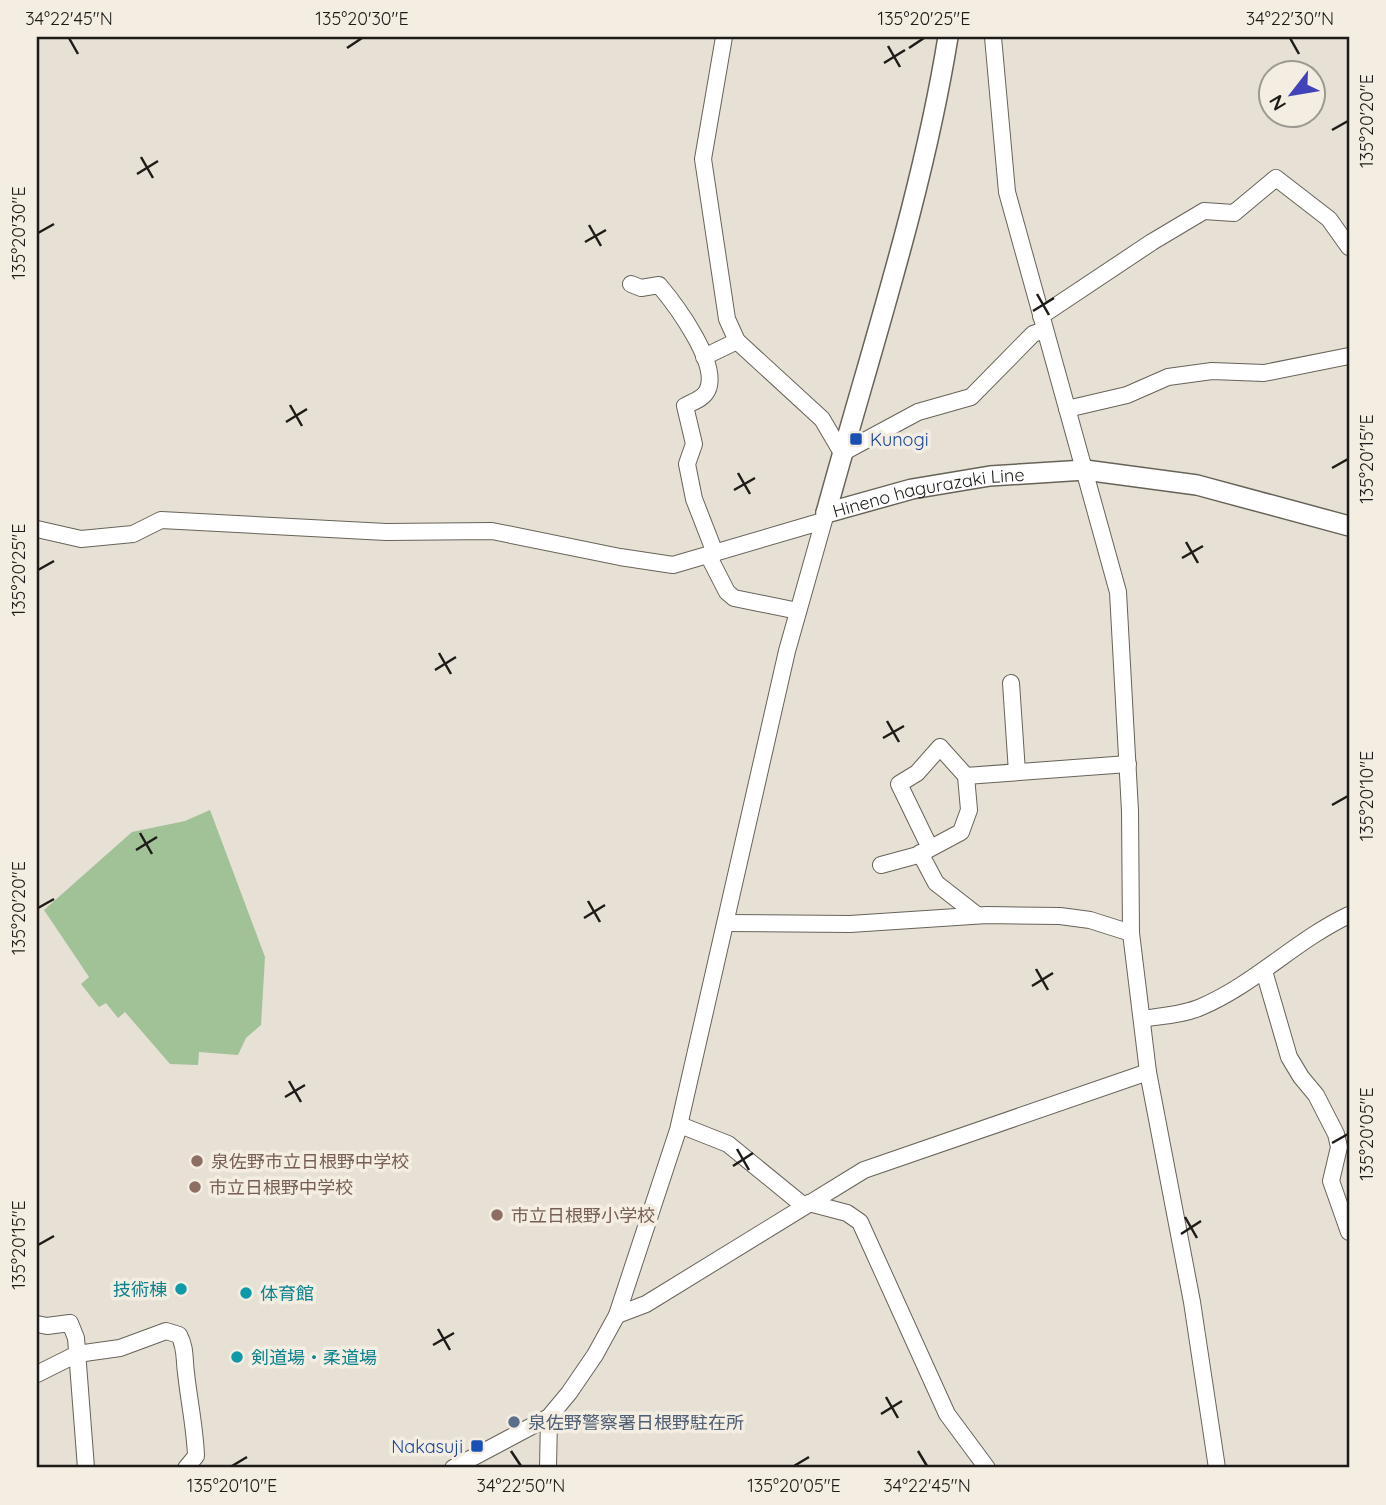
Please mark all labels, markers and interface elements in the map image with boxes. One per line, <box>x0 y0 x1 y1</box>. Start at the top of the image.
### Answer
text: 34°22'45"N <box>25 7 113 30</box>
text: 135°20'30"E <box>315 7 409 30</box>
text: 135°20'25"E <box>878 7 970 30</box>
text: 34°22'30"N <box>1246 7 1334 30</box>
north arrow <box>1256 60 1326 130</box>
text: 135°20'20"E <box>1355 74 1378 168</box>
text: N <box>1264 91 1291 115</box>
text: 135°20'30"E <box>7 186 30 280</box>
text: 135°20'15"E <box>1355 414 1378 504</box>
place label: Kunogi <box>870 428 929 451</box>
marker: Kunogi <box>848 431 864 447</box>
street label: Hineno hagurazaki Line <box>830 462 1025 522</box>
text: 135°20'25"E <box>7 524 30 616</box>
text: 135°20'10"E <box>1355 751 1378 841</box>
text: 135°20'20"E <box>7 861 30 955</box>
text: 135°20'05"E <box>1355 1087 1378 1181</box>
place label: 泉佐野市立日根野中学校 <box>211 1150 409 1173</box>
marker: 泉佐野市立日根野中学校 <box>189 1153 205 1169</box>
place label: 市立日根野中学校 <box>209 1176 353 1199</box>
marker: 市立日根野中学校 <box>187 1179 203 1195</box>
text: 135°20'15"E <box>7 1200 30 1290</box>
place label: 市立日根野小学校 <box>511 1204 655 1227</box>
marker: 市立日根野小学校 <box>489 1207 505 1223</box>
place label: 技術棟 <box>113 1278 167 1301</box>
marker: 技術棟 <box>173 1281 189 1297</box>
place label: 体育館 <box>260 1282 314 1305</box>
marker: 体育館 <box>238 1285 254 1301</box>
place label: 剣道場・柔道場 <box>251 1346 377 1369</box>
marker: 剣道場・柔道場 <box>229 1349 245 1365</box>
place label: 泉佐野警察署日根野駐在所 <box>528 1411 744 1434</box>
marker: 泉佐野警察署日根野駐在所 <box>506 1414 522 1430</box>
place label: Nakasuji <box>391 1435 463 1458</box>
marker: Nakasuji <box>469 1438 485 1454</box>
text: 135°20'10"E <box>187 1474 277 1497</box>
text: 34°22'50"N <box>477 1474 565 1497</box>
text: 135°20'05"E <box>747 1474 841 1497</box>
text: 34°22'45"N <box>883 1474 971 1497</box>

